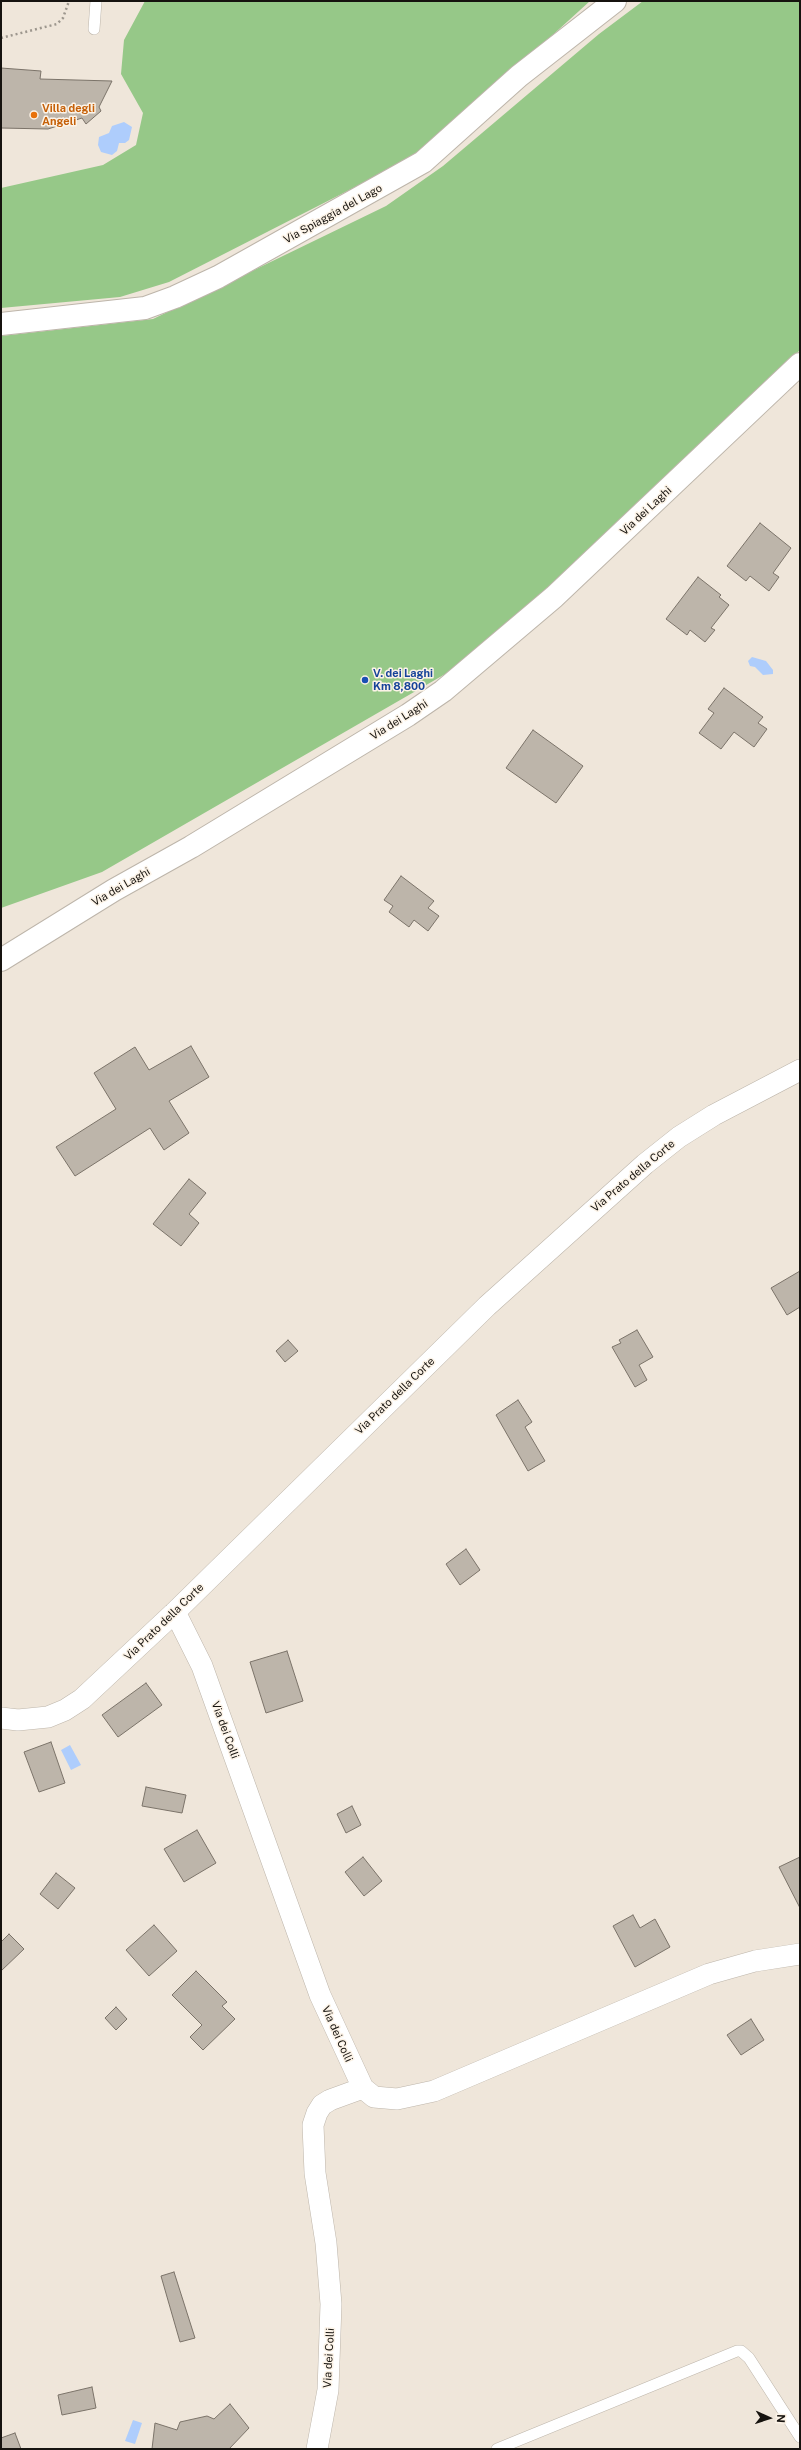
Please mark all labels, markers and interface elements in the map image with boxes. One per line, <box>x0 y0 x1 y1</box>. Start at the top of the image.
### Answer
place label: Villa degli Angeli <box>42 102 95 128</box>
marker: Villa degli Angeli <box>29 110 39 120</box>
street label: Via Spiaggia del Lago <box>281 181 385 247</box>
street label: Via dei Laghi <box>618 484 674 538</box>
place label: V. dei Laghi Km 8,800 <box>373 667 433 693</box>
marker: V. dei Laghi Km 8,800 <box>360 675 370 685</box>
street label: Via dei Laghi <box>368 697 430 743</box>
street label: Via dei Laghi <box>89 865 153 909</box>
street label: Via Prato della Corte <box>588 1137 678 1215</box>
street label: Via Prato della Corte <box>353 1355 437 1437</box>
street label: Via Prato della Corte <box>122 1581 206 1663</box>
street label: Via dei Colli <box>209 1700 241 1760</box>
street label: Via dei Colli <box>319 2004 355 2064</box>
street label: Via dei Colli <box>321 2328 337 2388</box>
north arrow <box>749 2398 789 2438</box>
text: N <box>775 2414 787 2423</box>

